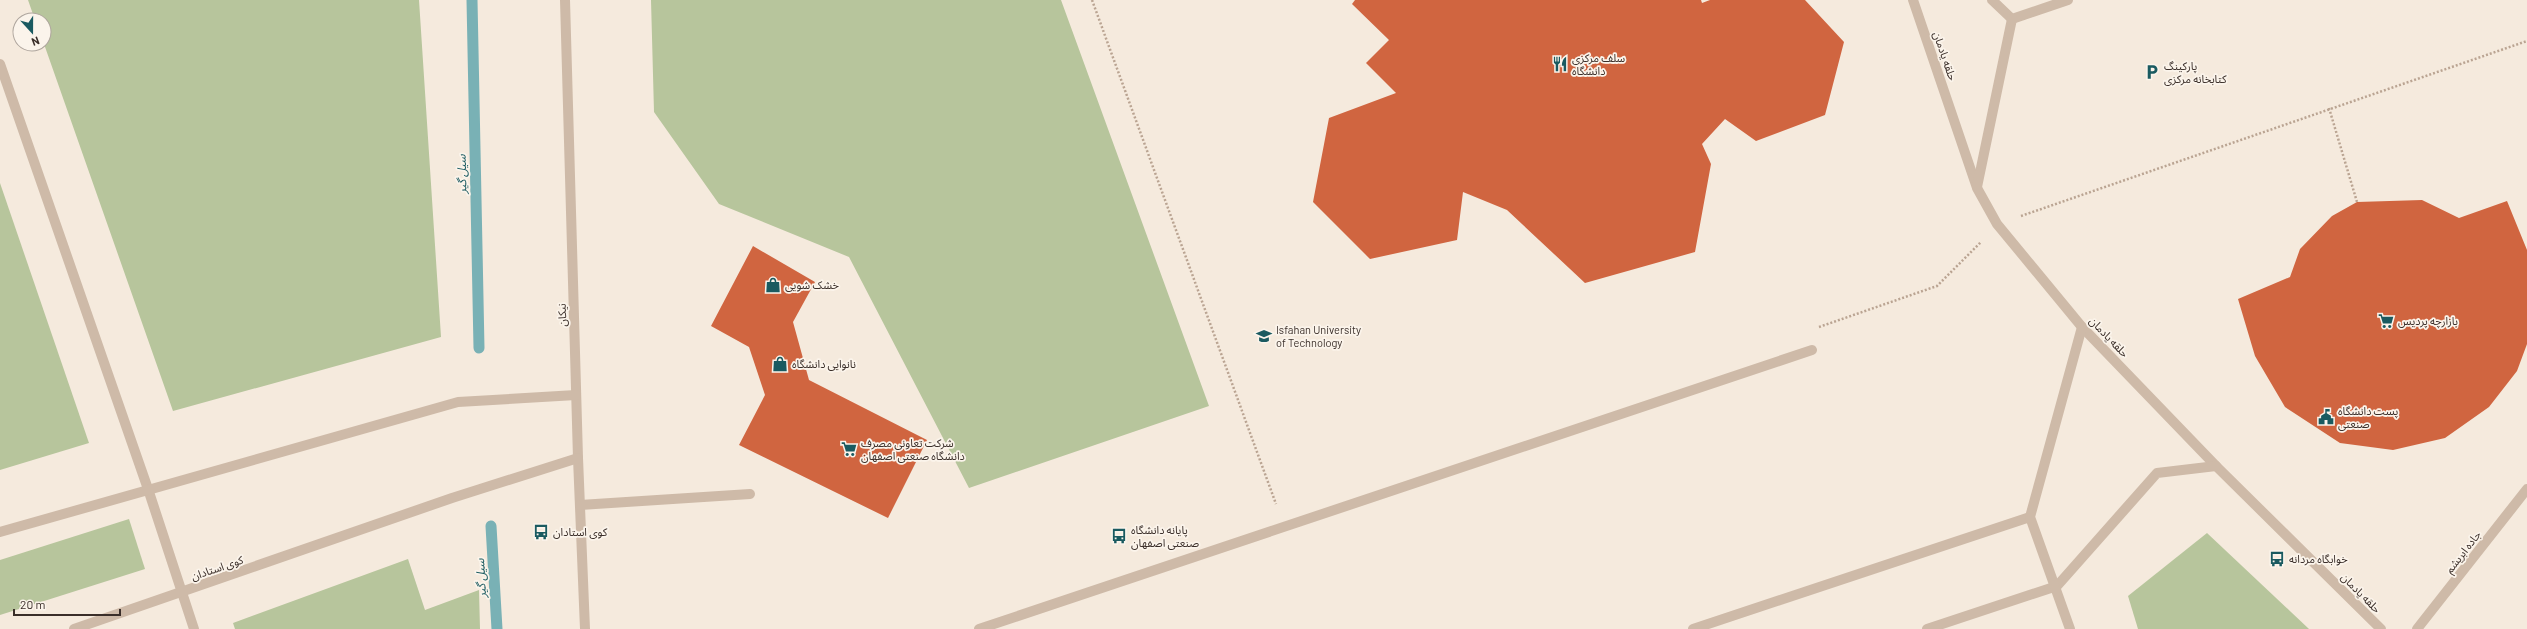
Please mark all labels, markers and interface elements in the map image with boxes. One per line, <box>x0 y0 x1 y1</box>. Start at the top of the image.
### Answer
north arrow <box>12 12 52 52</box>
street label: حلقه یادمان <box>1930 30 1960 83</box>
text: N <box>30 34 42 49</box>
place label: سلف مرکزی دانشگاه <box>1572 51 1626 77</box>
restaurant icon: سلف مرکزی دانشگاه <box>1551 55 1569 73</box>
place label: پارکینگ کتابخانه مرکزی <box>2164 59 2227 86</box>
parking icon: پارکینگ کتابخانه مرکزی <box>2143 63 2161 81</box>
water label: سیل گیر <box>454 154 469 195</box>
shop icon: خشک شویی <box>764 276 782 294</box>
place label: خشک شویی <box>785 278 839 292</box>
street label: نیکان <box>555 303 569 327</box>
supermarket icon: بازارچه پردیس <box>2377 312 2395 330</box>
street label: حلقه یادمان <box>2086 314 2132 361</box>
place label: بازارچه پردیس <box>2398 314 2458 329</box>
place label: Isfahan University of Technology <box>1276 323 1361 349</box>
school or university icon: Isfahan University of Technology <box>1255 327 1273 345</box>
shop icon: نانوایی دانشگاه <box>771 355 789 373</box>
place label: نانوایی دانشگاه <box>792 357 856 371</box>
place label: پست دانشگاه صنعتی <box>2338 404 2398 431</box>
public building icon: پست دانشگاه صنعتی <box>2317 408 2335 426</box>
place label: شرکت تعاونی مصرف دانشگاه صنعتی اصفهان <box>861 436 965 463</box>
supermarket icon: شرکت تعاونی مصرف دانشگاه صنعتی اصفهان <box>840 440 858 458</box>
bus stop icon: کوی استادان <box>532 523 550 541</box>
place label: پایانه دانشگاه صنعتی اصفهان <box>1131 523 1199 550</box>
place label: کوی استادان <box>553 525 608 539</box>
bus stop icon: پایانه دانشگاه صنعتی اصفهان <box>1110 527 1128 545</box>
street label: جاده ابریشم <box>2442 528 2486 577</box>
bus stop icon: خوابگاه مردانه <box>2268 550 2286 568</box>
street label: کوی استادان <box>189 552 245 583</box>
place label: خوابگاه مردانه <box>2289 552 2348 566</box>
water label: سیل گیر <box>472 558 489 599</box>
street label: حلقه یادمان <box>2338 570 2384 616</box>
scale bar <box>14 591 120 617</box>
text: 20 m <box>20 597 46 611</box>

